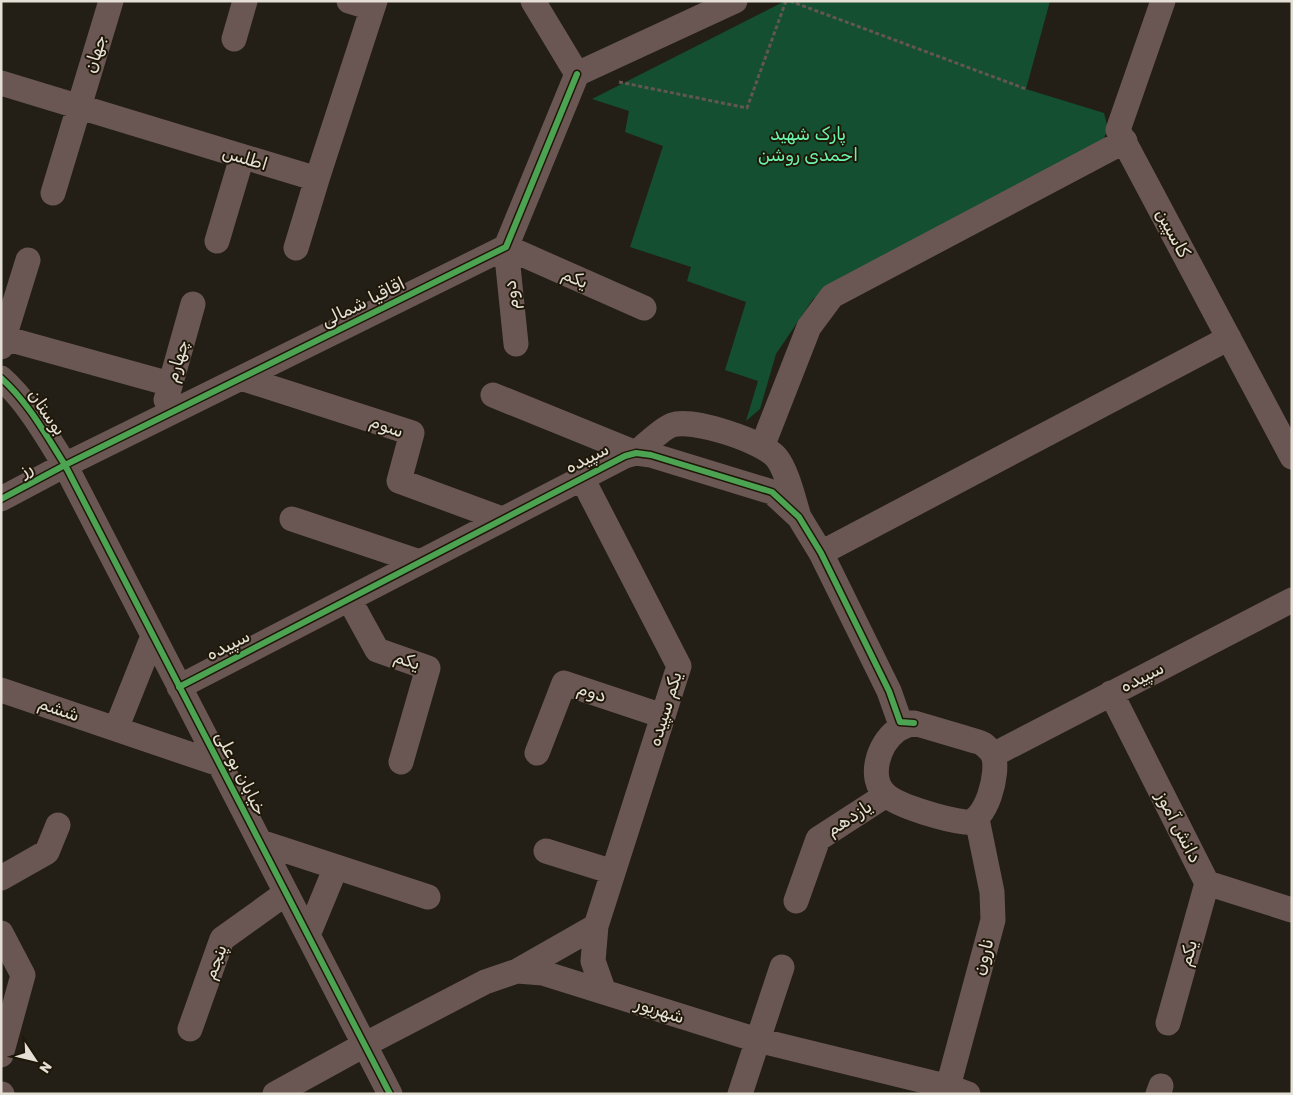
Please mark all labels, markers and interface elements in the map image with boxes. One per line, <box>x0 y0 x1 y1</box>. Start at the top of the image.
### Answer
street label: جهان <box>79 32 111 76</box>
park label: پارک شهید احمدی روشن <box>758 123 858 166</box>
street label: اطلس <box>220 141 270 175</box>
street label: کاسپین <box>1150 205 1195 262</box>
street label: یکم <box>558 263 592 294</box>
street label: اقاقیا شمالی <box>317 272 409 332</box>
street label: دوم <box>499 279 523 311</box>
street label: چهارم <box>161 337 193 385</box>
street label: بوستان <box>23 384 71 440</box>
street label: سوم <box>367 410 407 442</box>
street label: سپیده <box>561 438 613 479</box>
street label: رز <box>15 456 36 482</box>
street label: سپیده <box>202 625 254 666</box>
street label: یکم <box>391 645 423 676</box>
street label: سپیده <box>1116 657 1168 698</box>
street label: یکم سپیده <box>643 669 688 749</box>
street label: دوم <box>575 677 609 707</box>
street label: ششم <box>35 692 83 727</box>
street label: خیابان بوعلی <box>210 727 272 819</box>
street label: دانش آموز <box>1151 787 1206 866</box>
street label: یازدهم <box>822 795 877 842</box>
street label: نارون <box>968 936 998 978</box>
street label: یکم <box>1174 937 1203 969</box>
street label: پنجم <box>198 941 233 983</box>
street label: شهریور <box>632 991 687 1028</box>
north arrow <box>10 1035 60 1085</box>
text: N <box>35 1058 55 1076</box>

